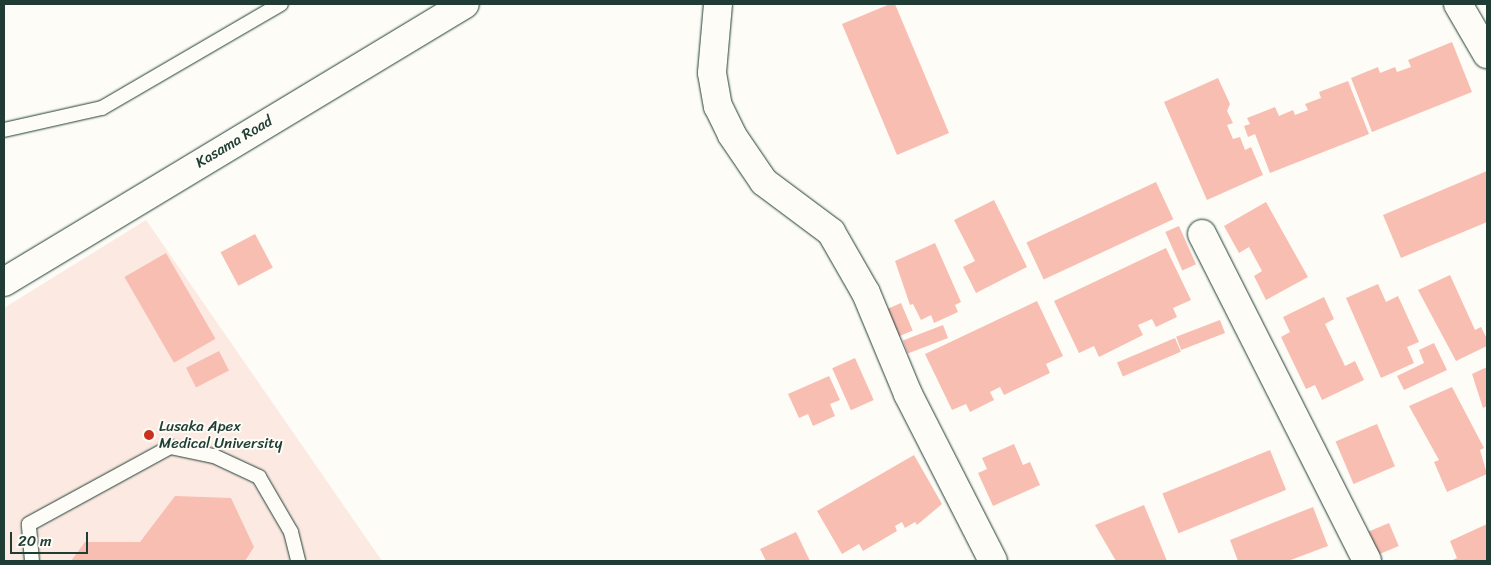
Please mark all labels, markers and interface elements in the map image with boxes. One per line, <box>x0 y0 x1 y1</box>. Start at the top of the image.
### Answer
street label: Kasama Road <box>192 112 276 172</box>
place label: Lusaka Apex Medical University <box>159 417 282 452</box>
marker: Lusaka Apex Medical University <box>143 429 155 441</box>
scale bar <box>12 522 90 554</box>
text: 20 m <box>18 528 52 554</box>

